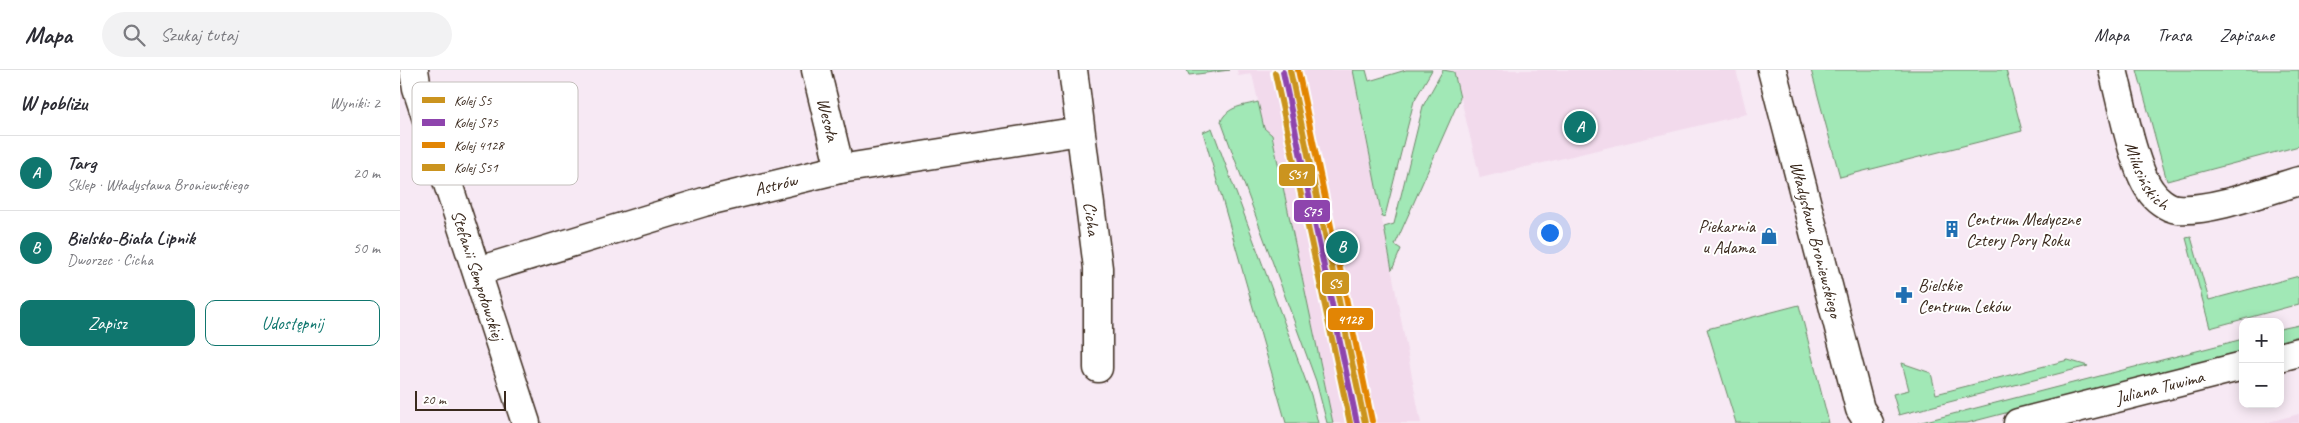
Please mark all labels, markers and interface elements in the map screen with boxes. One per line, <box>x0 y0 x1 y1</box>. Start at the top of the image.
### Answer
search box <box>102 12 452 57</box>
text: Mapa <box>25 20 72 50</box>
icon: search <box>120 21 148 49</box>
text: Szukaj tutaj <box>160 23 238 47</box>
text: Mapa <box>2094 24 2129 46</box>
text: Trasa <box>2157 24 2191 46</box>
text: Zapisane <box>2219 24 2274 46</box>
legend <box>412 82 578 185</box>
text: W pobliżu <box>20 90 87 116</box>
text: Kolej S5 <box>454 92 492 109</box>
text: Wyniki: 2 <box>329 93 380 113</box>
street label: Wesoła <box>812 96 844 144</box>
pin: A <box>1564 108 1596 146</box>
text: Kolej S75 <box>454 114 498 131</box>
text: Kolej 4128 <box>454 137 505 154</box>
street label: Milusińskich <box>2120 139 2175 216</box>
text: Targ <box>67 151 96 175</box>
text: Kolej S51 <box>454 159 498 176</box>
street label: Władysława Broniewskiego <box>1785 159 1847 321</box>
text: A <box>32 163 40 183</box>
text: 20 m <box>353 163 380 183</box>
line badge: S51 <box>1278 163 1316 187</box>
text: S51 <box>1287 166 1308 183</box>
street label: Astrów <box>752 168 801 200</box>
text: Sklep · Władysława Broniewskiego <box>67 175 248 195</box>
line badge: S75 <box>1293 199 1331 223</box>
street label: Cicha <box>1079 201 1105 239</box>
text: S75 <box>1302 203 1324 220</box>
street label: Stefanii Sempołowskiej <box>446 207 510 345</box>
place label: Centrum Medyczne Cztery Pory Roku <box>1966 208 2081 251</box>
place label: Piekarnia u Adama <box>1698 215 1757 258</box>
building icon: Centrum Medyczne Cztery Pory Roku <box>1942 219 1962 239</box>
your location <box>1537 220 1563 246</box>
text: Bielsko-Biała Lipnik <box>67 226 195 250</box>
shop icon: Piekarnia u Adama <box>1759 226 1779 246</box>
pin: B <box>1326 228 1358 266</box>
text: B <box>32 238 40 258</box>
text: 50 m <box>353 238 380 258</box>
text: Dworzec · Cicha <box>67 250 153 270</box>
line badge: S5 <box>1321 271 1350 295</box>
place label: Bielskie Centrum Leków <box>1918 274 2011 317</box>
text: S5 <box>1328 275 1343 292</box>
pharmacy icon: Bielskie Centrum Leków <box>1894 285 1914 305</box>
button: Zapisz <box>20 300 195 346</box>
button: Udostępnij <box>205 300 380 346</box>
line badge: 4128 <box>1327 307 1374 331</box>
text: 4128 <box>1337 311 1364 328</box>
map controls <box>2239 318 2284 408</box>
button: + <box>2239 318 2284 363</box>
button: − <box>2239 363 2284 408</box>
street label: Juliana Tuwima <box>2112 365 2207 409</box>
scale bar <box>415 388 506 411</box>
text: 20 m <box>422 391 446 408</box>

